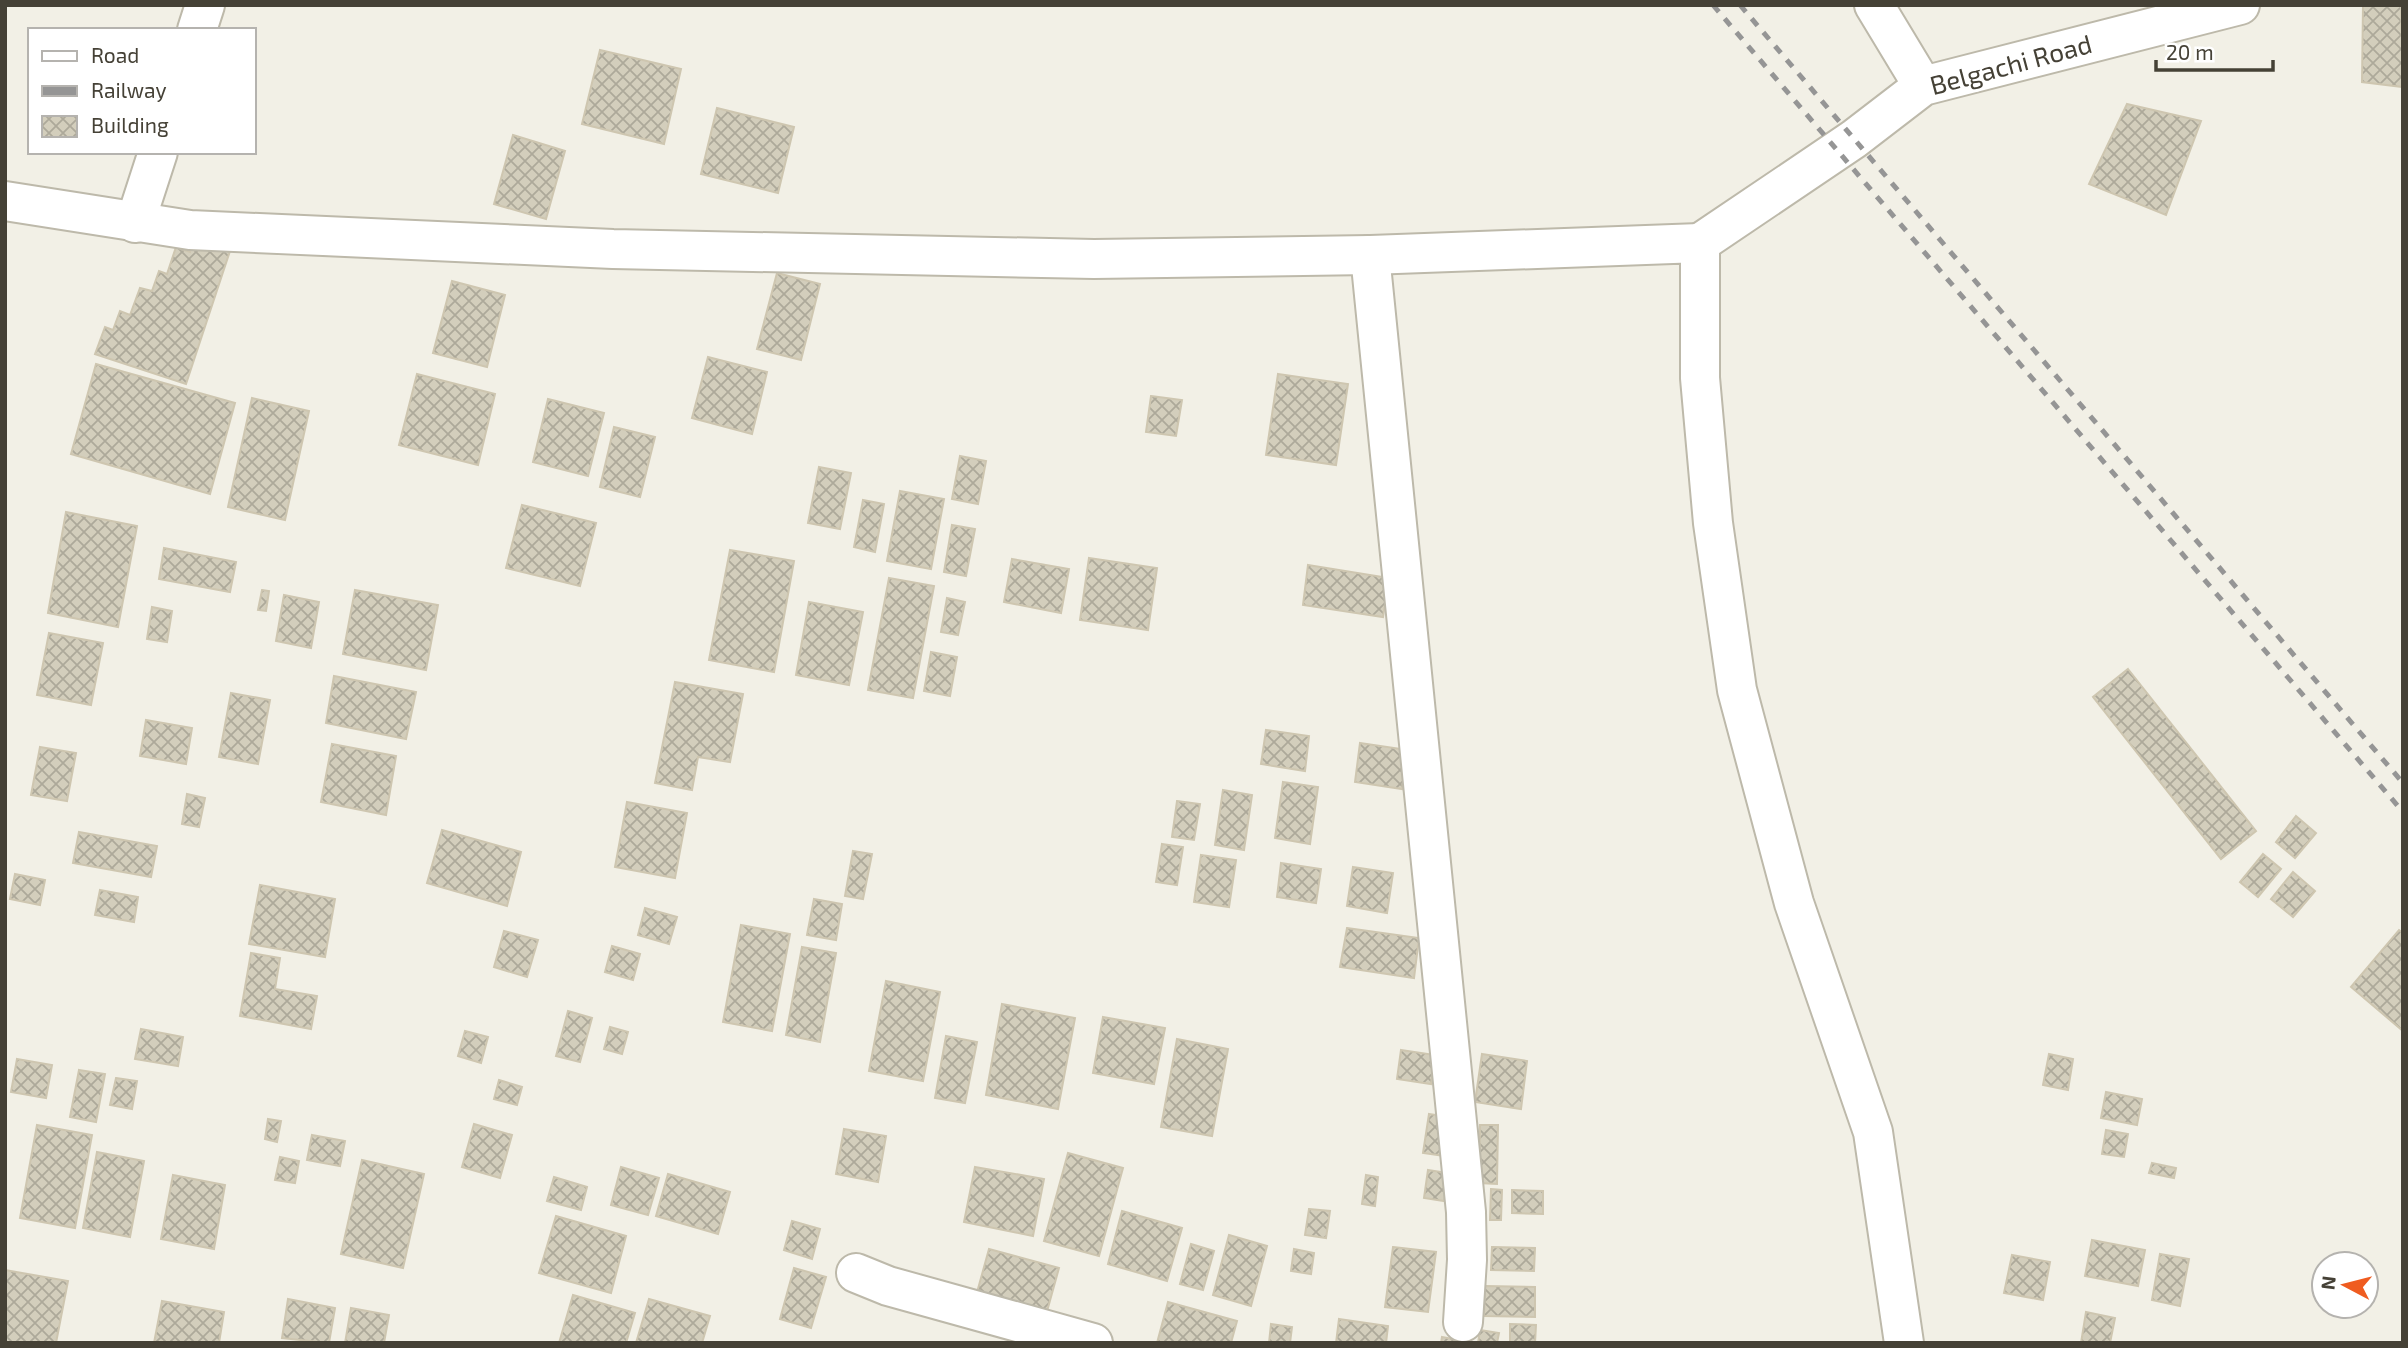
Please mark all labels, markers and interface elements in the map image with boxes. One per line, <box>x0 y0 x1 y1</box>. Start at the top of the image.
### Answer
street label: Belgachi Road <box>1926 27 2095 100</box>
legend <box>28 28 256 154</box>
scale bar <box>2156 28 2273 72</box>
text: 20 m <box>2166 39 2214 64</box>
text: Road <box>91 42 139 67</box>
text: Railway <box>91 77 167 102</box>
text: Building <box>91 112 169 137</box>
north arrow <box>2310 1250 2380 1320</box>
text: N <box>2315 1275 2340 1291</box>

